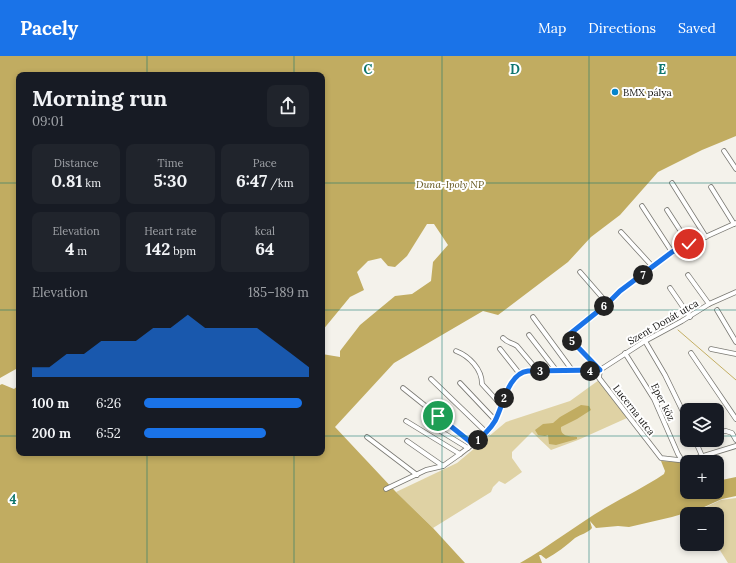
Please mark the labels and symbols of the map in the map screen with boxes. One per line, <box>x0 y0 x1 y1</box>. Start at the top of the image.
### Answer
text: C <box>364 61 373 78</box>
text: D <box>510 61 520 78</box>
text: E <box>658 61 666 78</box>
place label: BMX pálya <box>623 86 672 99</box>
marker: BMX pálya <box>610 87 620 97</box>
park label: Duna-Ipoly NP <box>416 178 484 191</box>
pin <box>672 227 706 261</box>
pin: 7 <box>633 265 653 285</box>
pin: 6 <box>594 296 614 316</box>
street label: Szent Donát utca <box>625 296 701 348</box>
pin: 5 <box>562 331 582 351</box>
pin: 3 <box>530 361 550 381</box>
pin: 4 <box>580 361 600 381</box>
street label: Eper köz <box>648 381 678 423</box>
street label: Lucerna utca <box>610 382 658 438</box>
pin: 2 <box>494 388 514 408</box>
pin <box>421 399 455 433</box>
pin: 1 <box>468 430 488 450</box>
text: 4 <box>9 491 17 508</box>

